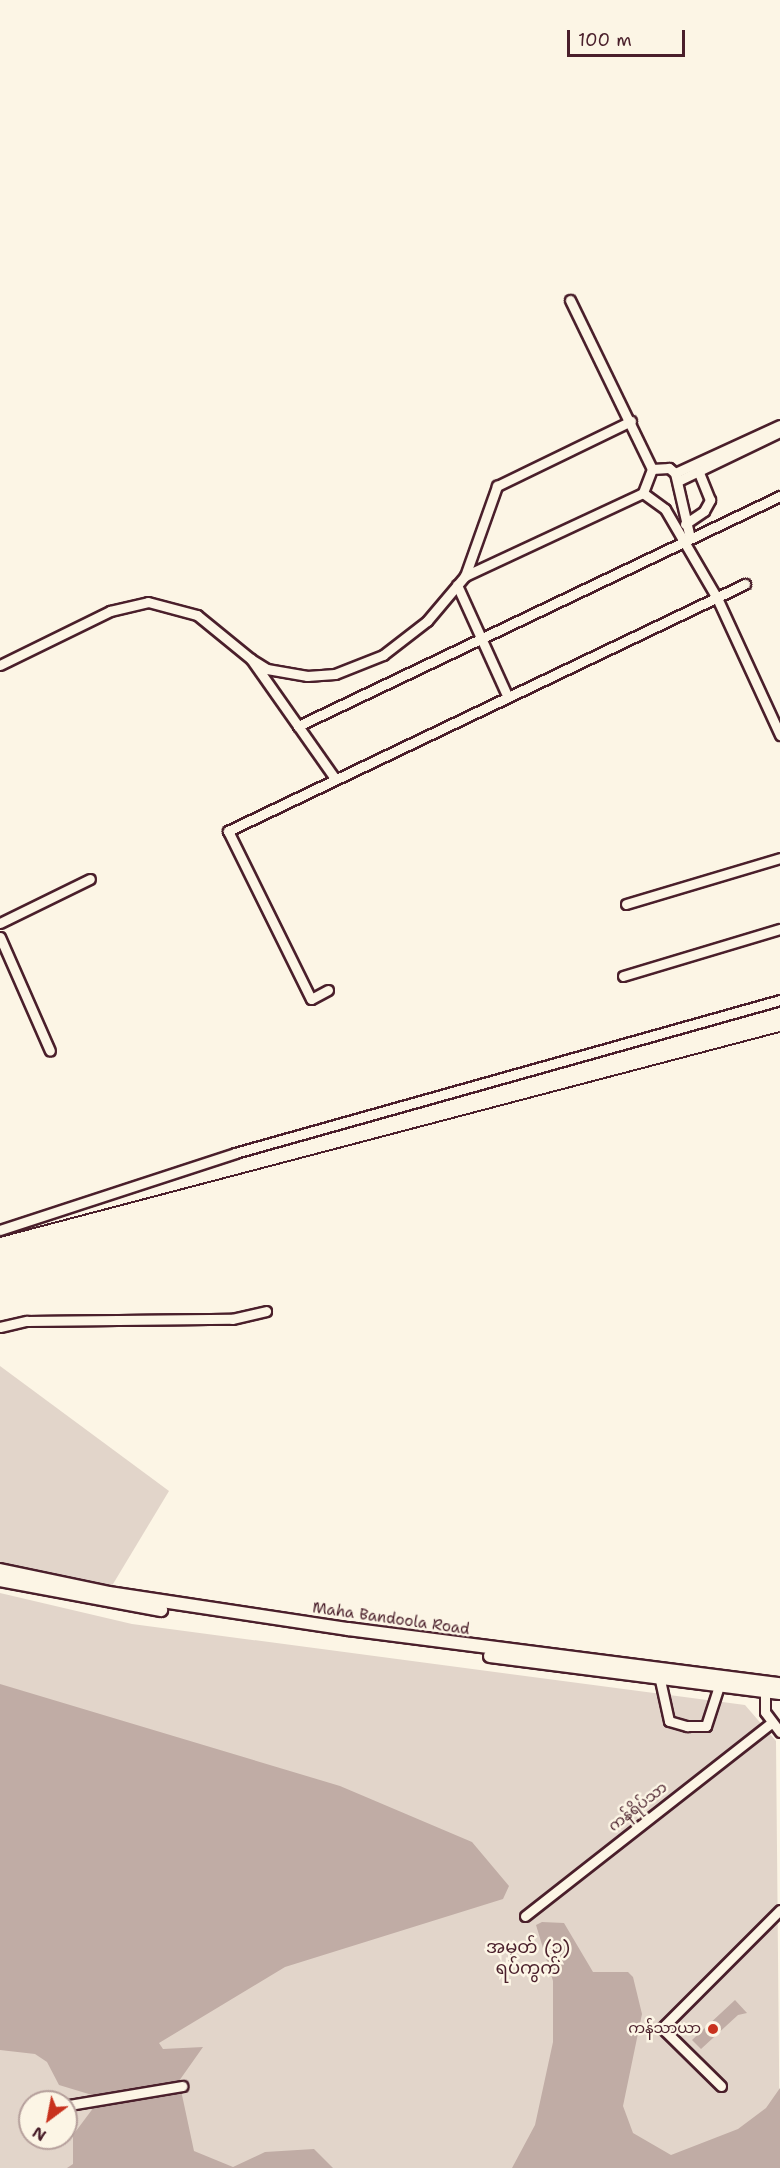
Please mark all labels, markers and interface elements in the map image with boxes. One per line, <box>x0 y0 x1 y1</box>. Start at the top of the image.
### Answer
scale bar <box>570 18 688 56</box>
text: 100 m <box>578 28 632 52</box>
street label: Maha Bandoola Road <box>311 1599 471 1639</box>
street label: ကန်ရိပ်သာ <box>605 1778 671 1836</box>
district label: အမှတ် (၃) ရပ်ကွက် <box>486 1937 570 1980</box>
place label: ကန်သာယာ <box>628 2020 701 2038</box>
marker: ကန်သာယာ <box>706 2022 720 2036</box>
north arrow <box>18 2090 78 2150</box>
text: N <box>28 2122 50 2146</box>

